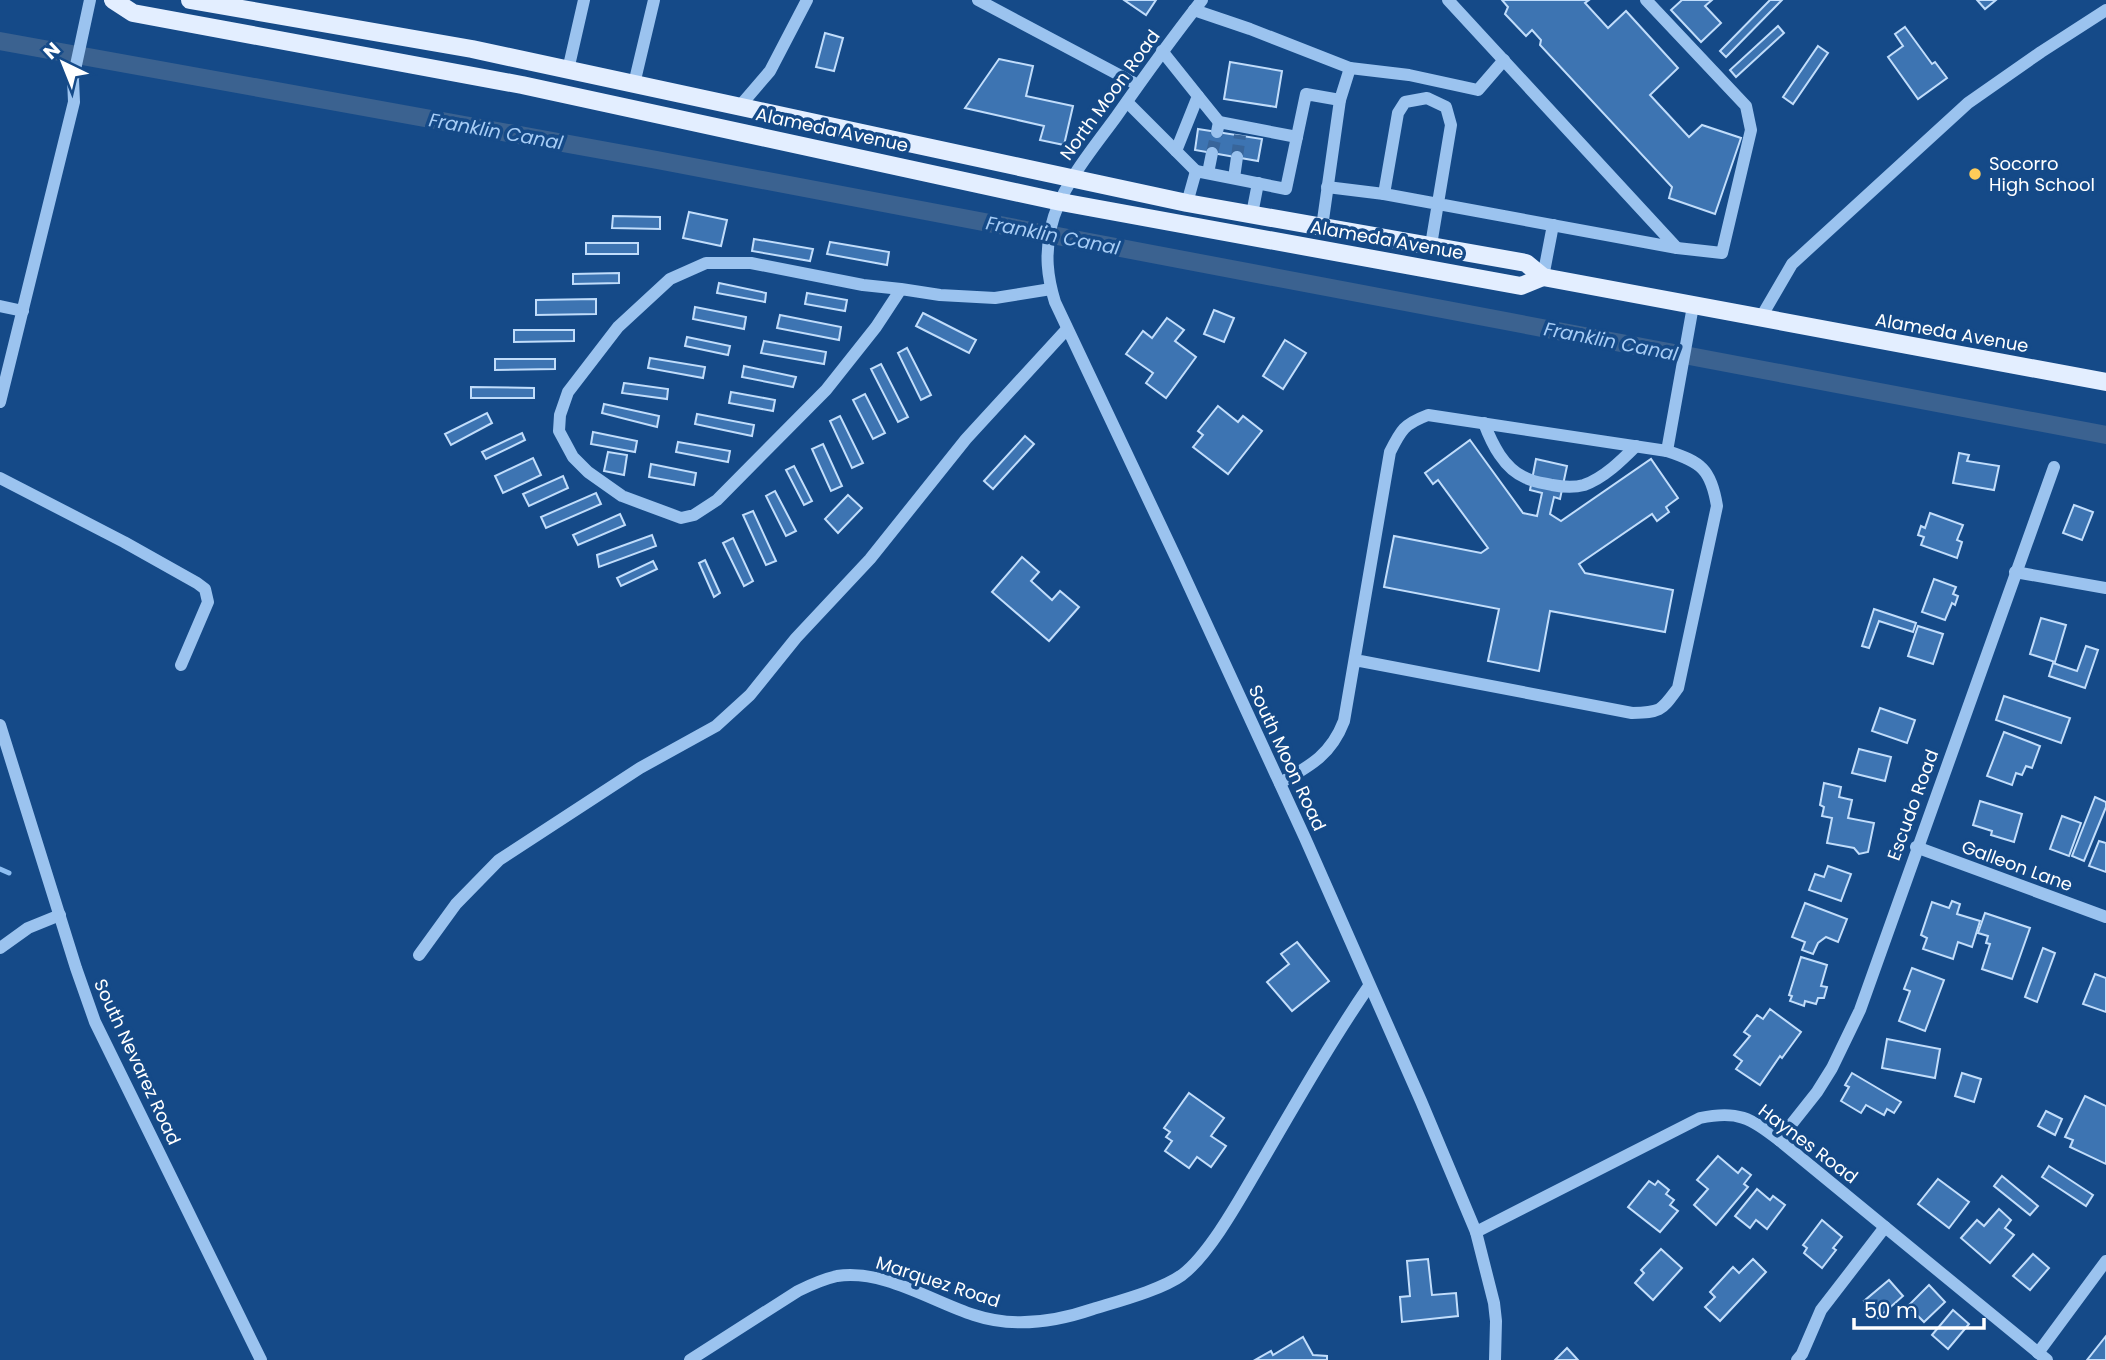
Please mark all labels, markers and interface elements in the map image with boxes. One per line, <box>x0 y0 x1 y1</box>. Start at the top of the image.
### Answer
street label: North Moon Road <box>1054 24 1165 165</box>
north arrow <box>28 28 98 98</box>
text: N <box>37 36 66 66</box>
street label: Alameda Avenue <box>754 101 911 158</box>
water label: Franklin Canal <box>427 106 565 157</box>
place label: Socorro High School <box>1989 151 2095 197</box>
marker: Socorro High School <box>1967 166 1983 182</box>
water label: Franklin Canal <box>984 209 1122 262</box>
street label: Alameda Avenue <box>1309 214 1466 265</box>
street label: Alameda Avenue <box>1874 307 2031 358</box>
water label: Franklin Canal <box>1542 315 1680 368</box>
street label: South Moon Road <box>1243 681 1332 835</box>
street label: Escudo Road <box>1881 746 1944 864</box>
street label: Galleon Lane <box>1958 834 2076 897</box>
street label: South Nevarez Road <box>88 975 187 1149</box>
street label: Haynes Road <box>1753 1098 1863 1189</box>
street label: Marquez Road <box>873 1250 1003 1313</box>
scale bar <box>1854 1286 1983 1330</box>
text: 50 m <box>1864 1296 1918 1325</box>

